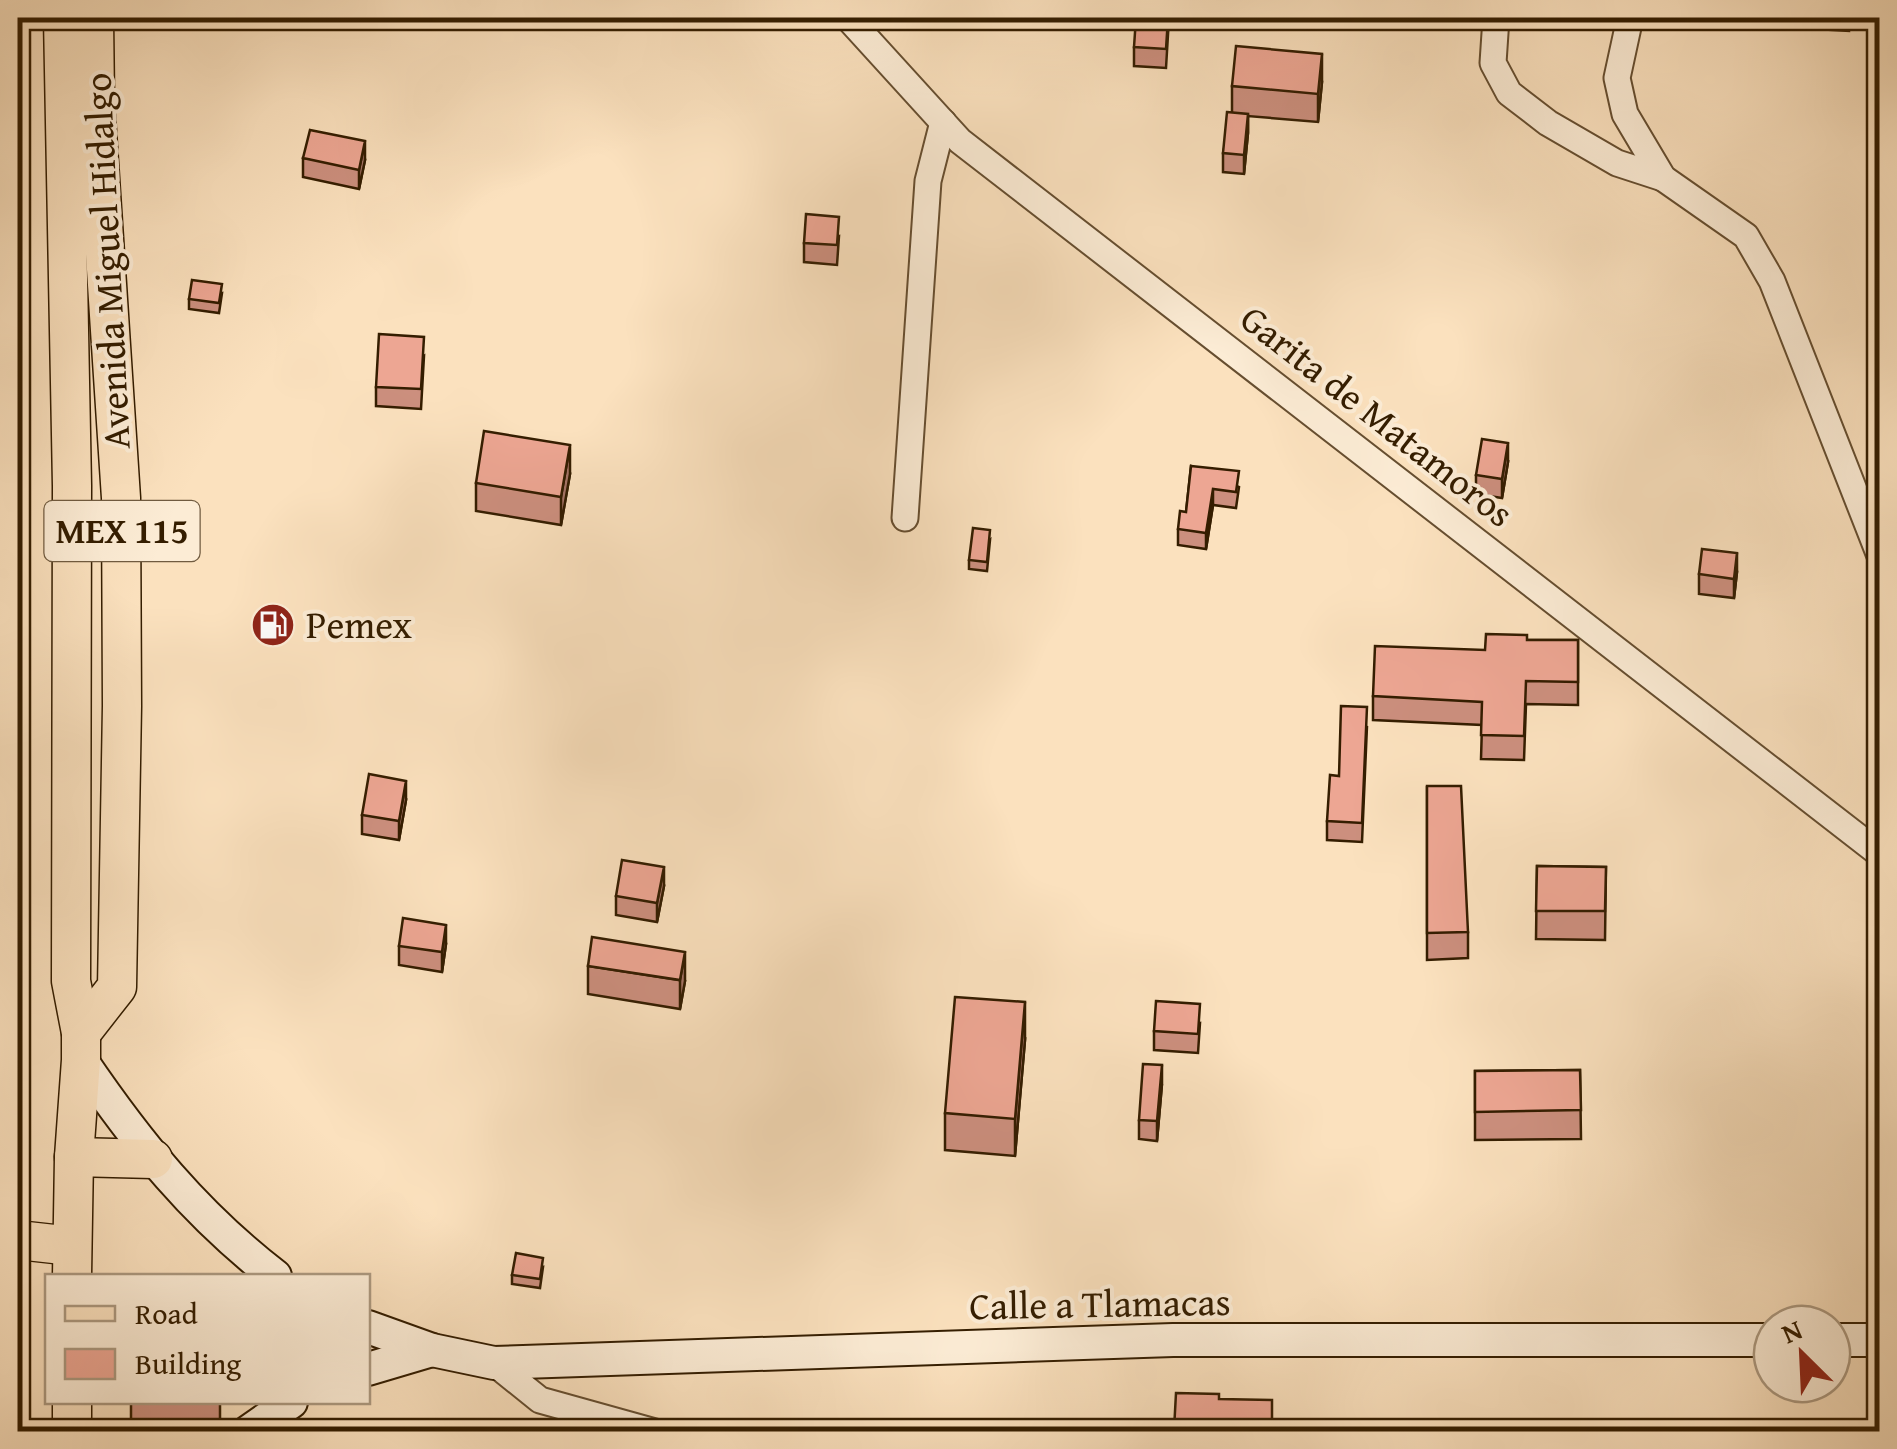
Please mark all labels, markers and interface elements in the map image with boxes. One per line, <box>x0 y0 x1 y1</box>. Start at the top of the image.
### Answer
street label: Avenida Miguel Hidalgo <box>68 71 144 451</box>
street label: Garita de Matamoros <box>1229 291 1526 540</box>
road number: MEX 115 <box>44 501 200 561</box>
place label: Pemex <box>306 596 413 652</box>
fuel station icon: Pemex <box>250 602 296 648</box>
street label: Calle a Tlamacas <box>969 1273 1231 1333</box>
legend <box>45 1274 370 1404</box>
text: Road <box>135 1291 198 1335</box>
north arrow <box>1752 1304 1852 1404</box>
text: N <box>1775 1308 1809 1353</box>
text: Building <box>135 1341 241 1385</box>

